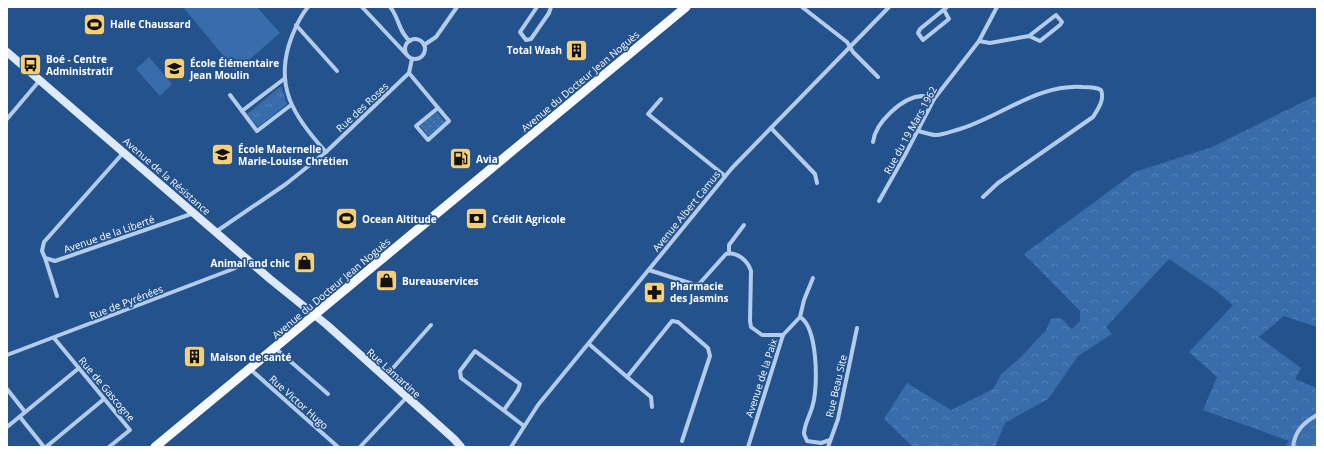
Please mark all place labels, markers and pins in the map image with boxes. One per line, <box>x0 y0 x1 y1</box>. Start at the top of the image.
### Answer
sports icon: Halle Chaussard <box>82 11 108 37</box>
place label: Halle Chaussard <box>110 17 191 31</box>
building icon: Total Wash <box>564 37 590 63</box>
place label: Total Wash <box>507 43 562 57</box>
bus stop icon: Boé - Centre Administratif <box>18 52 44 78</box>
place label: Boé - Centre Administratif <box>46 52 114 78</box>
school or university icon: École Élémentaire Jean Moulin <box>162 56 188 82</box>
place label: École Élémentaire Jean Moulin <box>189 56 279 82</box>
school or university icon: École Maternelle Marie-Louise Chrétien <box>209 142 235 168</box>
place label: École Maternelle Marie-Louise Chrétien <box>238 142 348 168</box>
fuel station icon: Avia <box>448 146 474 172</box>
place label: Avia <box>476 152 498 166</box>
sports icon: Ocean Altitude <box>333 206 359 232</box>
bank icon: Crédit Agricole <box>463 206 489 232</box>
place label: Ocean Altitude <box>362 212 437 226</box>
place label: Crédit Agricole <box>492 212 566 226</box>
shop icon: Animal and chic <box>292 250 318 276</box>
place label: Animal and chic <box>211 256 290 270</box>
shop icon: Bureauservices <box>373 268 399 294</box>
place label: Bureauservices <box>402 274 479 288</box>
pharmacy icon: Pharmacie des Jasmins <box>641 279 667 305</box>
place label: Pharmacie des Jasmins <box>670 279 729 305</box>
building icon: Maison de santé <box>182 344 208 370</box>
place label: Maison de santé <box>210 350 292 364</box>

